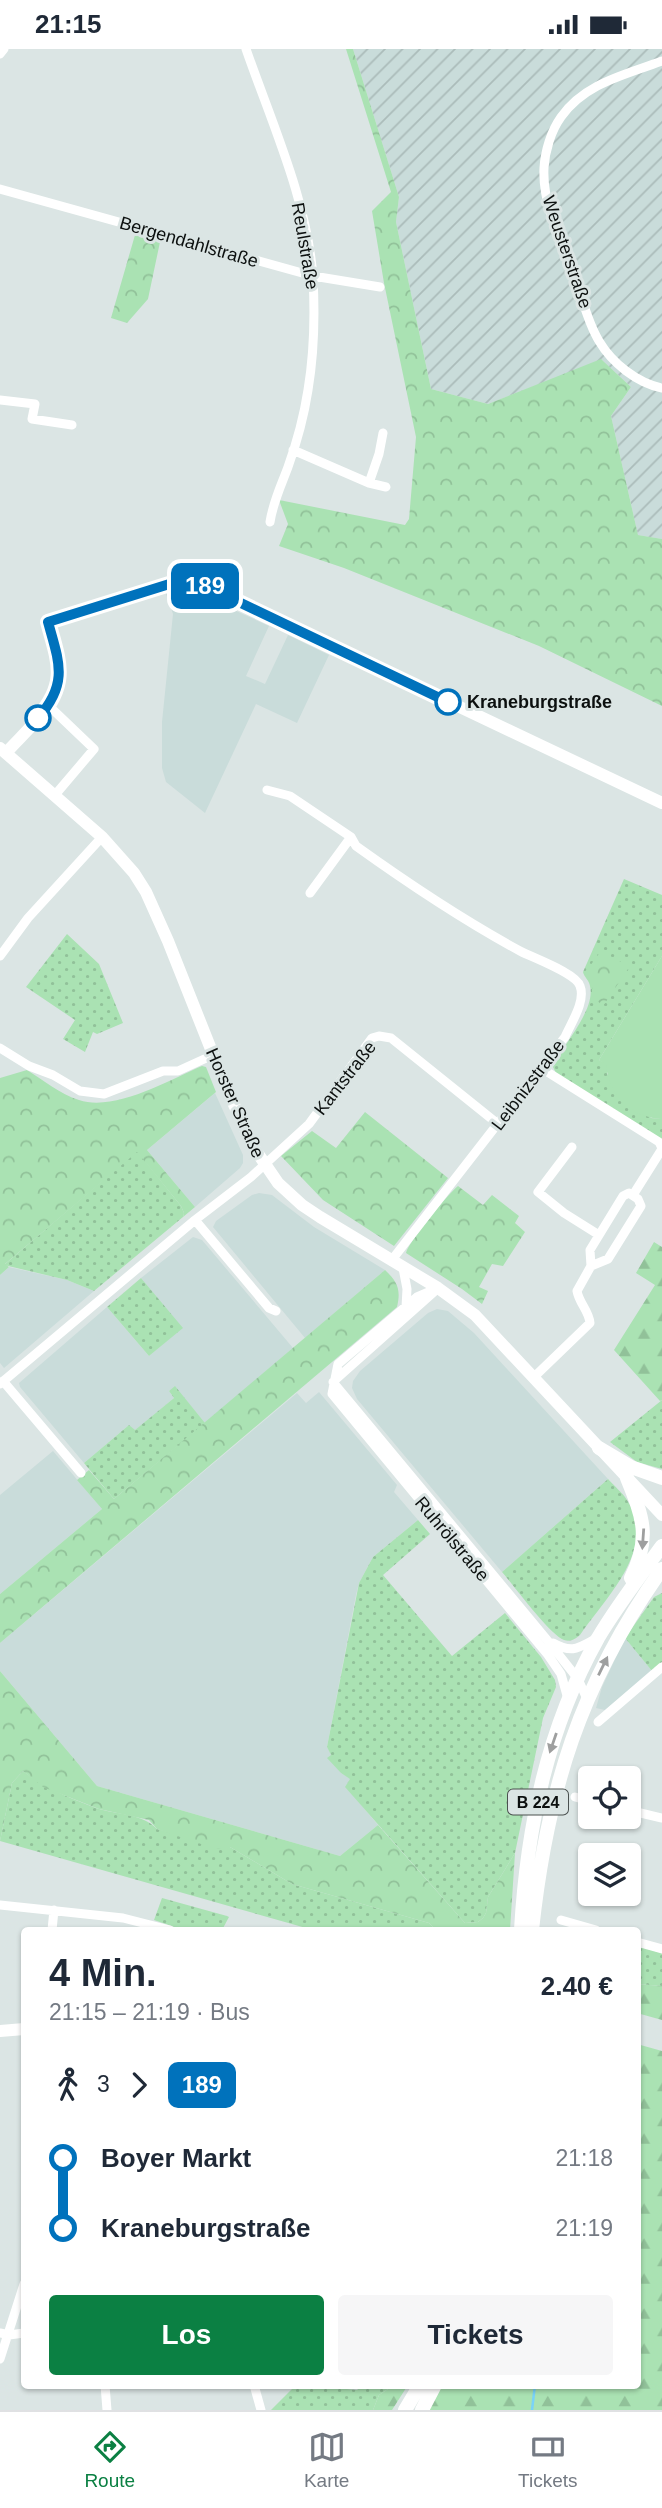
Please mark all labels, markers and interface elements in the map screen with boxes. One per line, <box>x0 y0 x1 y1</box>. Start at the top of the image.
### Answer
text: 21:15 <box>35 9 102 39</box>
street label: Weusterstraße <box>538 193 596 311</box>
street label: Reulstraße <box>288 201 322 291</box>
street label: Bergendahlstraße <box>117 213 261 271</box>
line badge: 189 <box>165 563 245 609</box>
text: 189 <box>185 572 225 599</box>
marker: Kraneburgstraße <box>435 689 461 715</box>
place label: Kraneburgstraße <box>467 692 612 712</box>
unlabelled marker <box>25 705 51 731</box>
street label: Leibnizstraße <box>487 1036 569 1134</box>
street label: Kantstraße <box>310 1037 380 1119</box>
street label: Horster Straße <box>202 1045 268 1161</box>
street label: Ruhrölstraße <box>411 1493 493 1585</box>
one-way arrow <box>637 1528 648 1550</box>
one-way arrow <box>597 1656 609 1676</box>
one-way arrow <box>547 1732 558 1753</box>
map controls <box>578 1766 641 1906</box>
button: locate <box>578 1766 641 1829</box>
road number: B 224 <box>508 1789 568 1814</box>
button: layers <box>578 1843 641 1906</box>
text: 4 Min. <box>49 1952 157 1994</box>
text: 2.40 € <box>541 1971 613 2001</box>
text: 21:15 – 21:19 · Bus <box>49 1999 250 2025</box>
icon: walk <box>49 2066 87 2104</box>
icon: forward <box>120 2066 158 2104</box>
text: 3 <box>97 2071 110 2097</box>
text: 189 <box>182 2071 222 2098</box>
text: Boyer Markt <box>101 2143 251 2173</box>
text: 21:18 <box>555 2145 613 2171</box>
text: Kraneburgstraße <box>101 2213 311 2243</box>
text: 21:19 <box>555 2215 613 2241</box>
button: Los <box>49 2295 324 2375</box>
button: Tickets <box>338 2295 613 2375</box>
tab: Route <box>84 2428 135 2492</box>
tab: Karte <box>304 2428 349 2492</box>
tab: Tickets <box>518 2428 578 2492</box>

